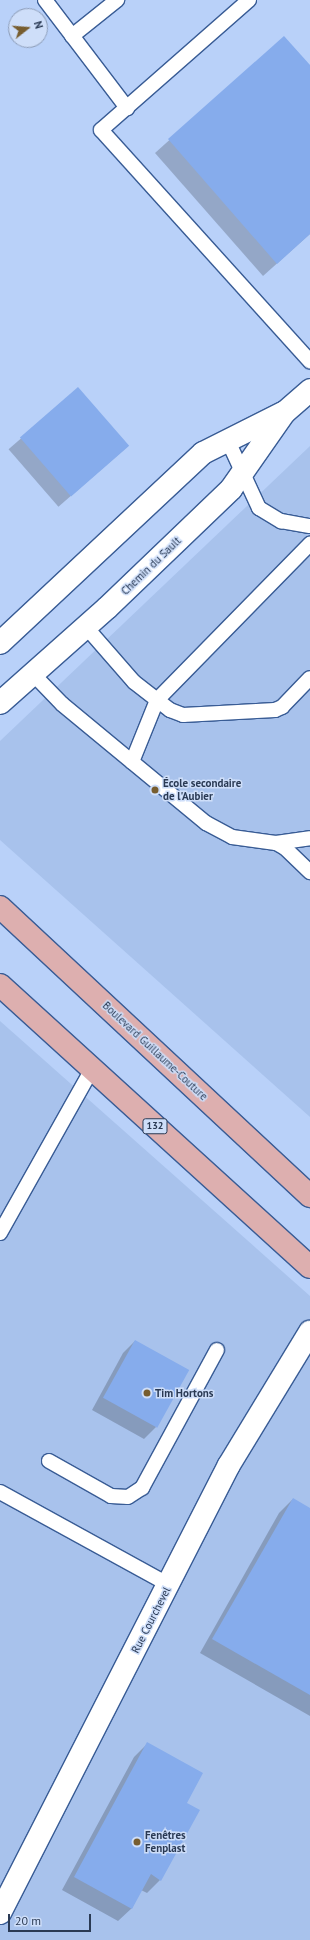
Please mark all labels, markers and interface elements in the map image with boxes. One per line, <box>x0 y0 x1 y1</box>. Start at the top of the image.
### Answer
north arrow <box>8 8 48 48</box>
text: N <box>31 19 46 30</box>
street label: Chemin du Sault <box>118 534 184 598</box>
place label: École secondaire de l'Aubier <box>163 777 241 803</box>
marker: École secondaire de l'Aubier <box>150 785 160 795</box>
street label: Boulevard Guillaume-Couture <box>100 999 210 1103</box>
road number: 132 <box>142 1118 168 1134</box>
place label: Tim Hortons <box>155 1386 213 1400</box>
marker: Tim Hortons <box>142 1388 152 1398</box>
street label: Rue Courchevel <box>129 1585 173 1655</box>
place label: Fenêtres Fenplast <box>145 1829 186 1855</box>
marker: Fenêtres Fenplast <box>132 1837 142 1847</box>
scale bar <box>10 1906 93 1932</box>
text: 20 m <box>15 1913 41 1928</box>

